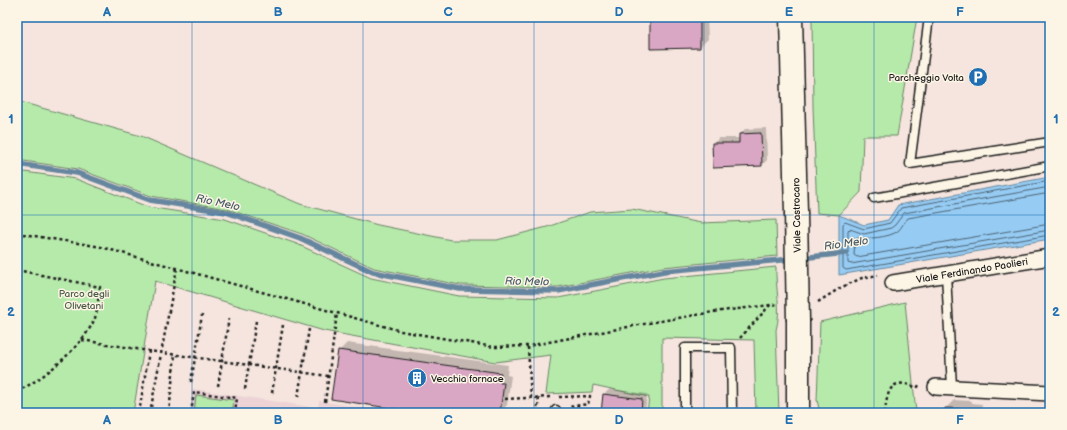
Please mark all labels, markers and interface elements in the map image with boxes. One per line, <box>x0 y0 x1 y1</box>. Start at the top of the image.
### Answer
text: A <box>102 4 111 20</box>
text: B <box>273 4 283 20</box>
text: C <box>443 4 453 20</box>
text: D <box>614 4 624 20</box>
text: E <box>785 4 794 20</box>
text: F <box>956 4 964 20</box>
parking icon: Parcheggio Volta <box>967 66 989 88</box>
place label: Parcheggio Volta <box>889 72 964 84</box>
text: 1 <box>8 111 14 127</box>
text: 1 <box>1053 111 1059 127</box>
street label: Viale Castrocaro <box>790 177 804 253</box>
water label: Rio Melo <box>195 191 242 214</box>
water label: Rio Melo <box>823 234 870 253</box>
street label: Viale Ferdinando Paolieri <box>915 256 1029 286</box>
water label: Rio Melo <box>505 275 550 288</box>
park label: Parco degli Olivetani <box>59 288 109 312</box>
text: 2 <box>7 304 15 320</box>
text: 2 <box>1052 304 1060 320</box>
building icon: Vecchia fornace <box>406 367 428 389</box>
place label: Vecchia fornace <box>431 373 504 385</box>
text: A <box>102 412 111 428</box>
text: B <box>273 412 283 428</box>
text: C <box>443 412 453 428</box>
text: D <box>614 412 624 428</box>
text: E <box>785 412 794 428</box>
text: F <box>956 412 964 428</box>

